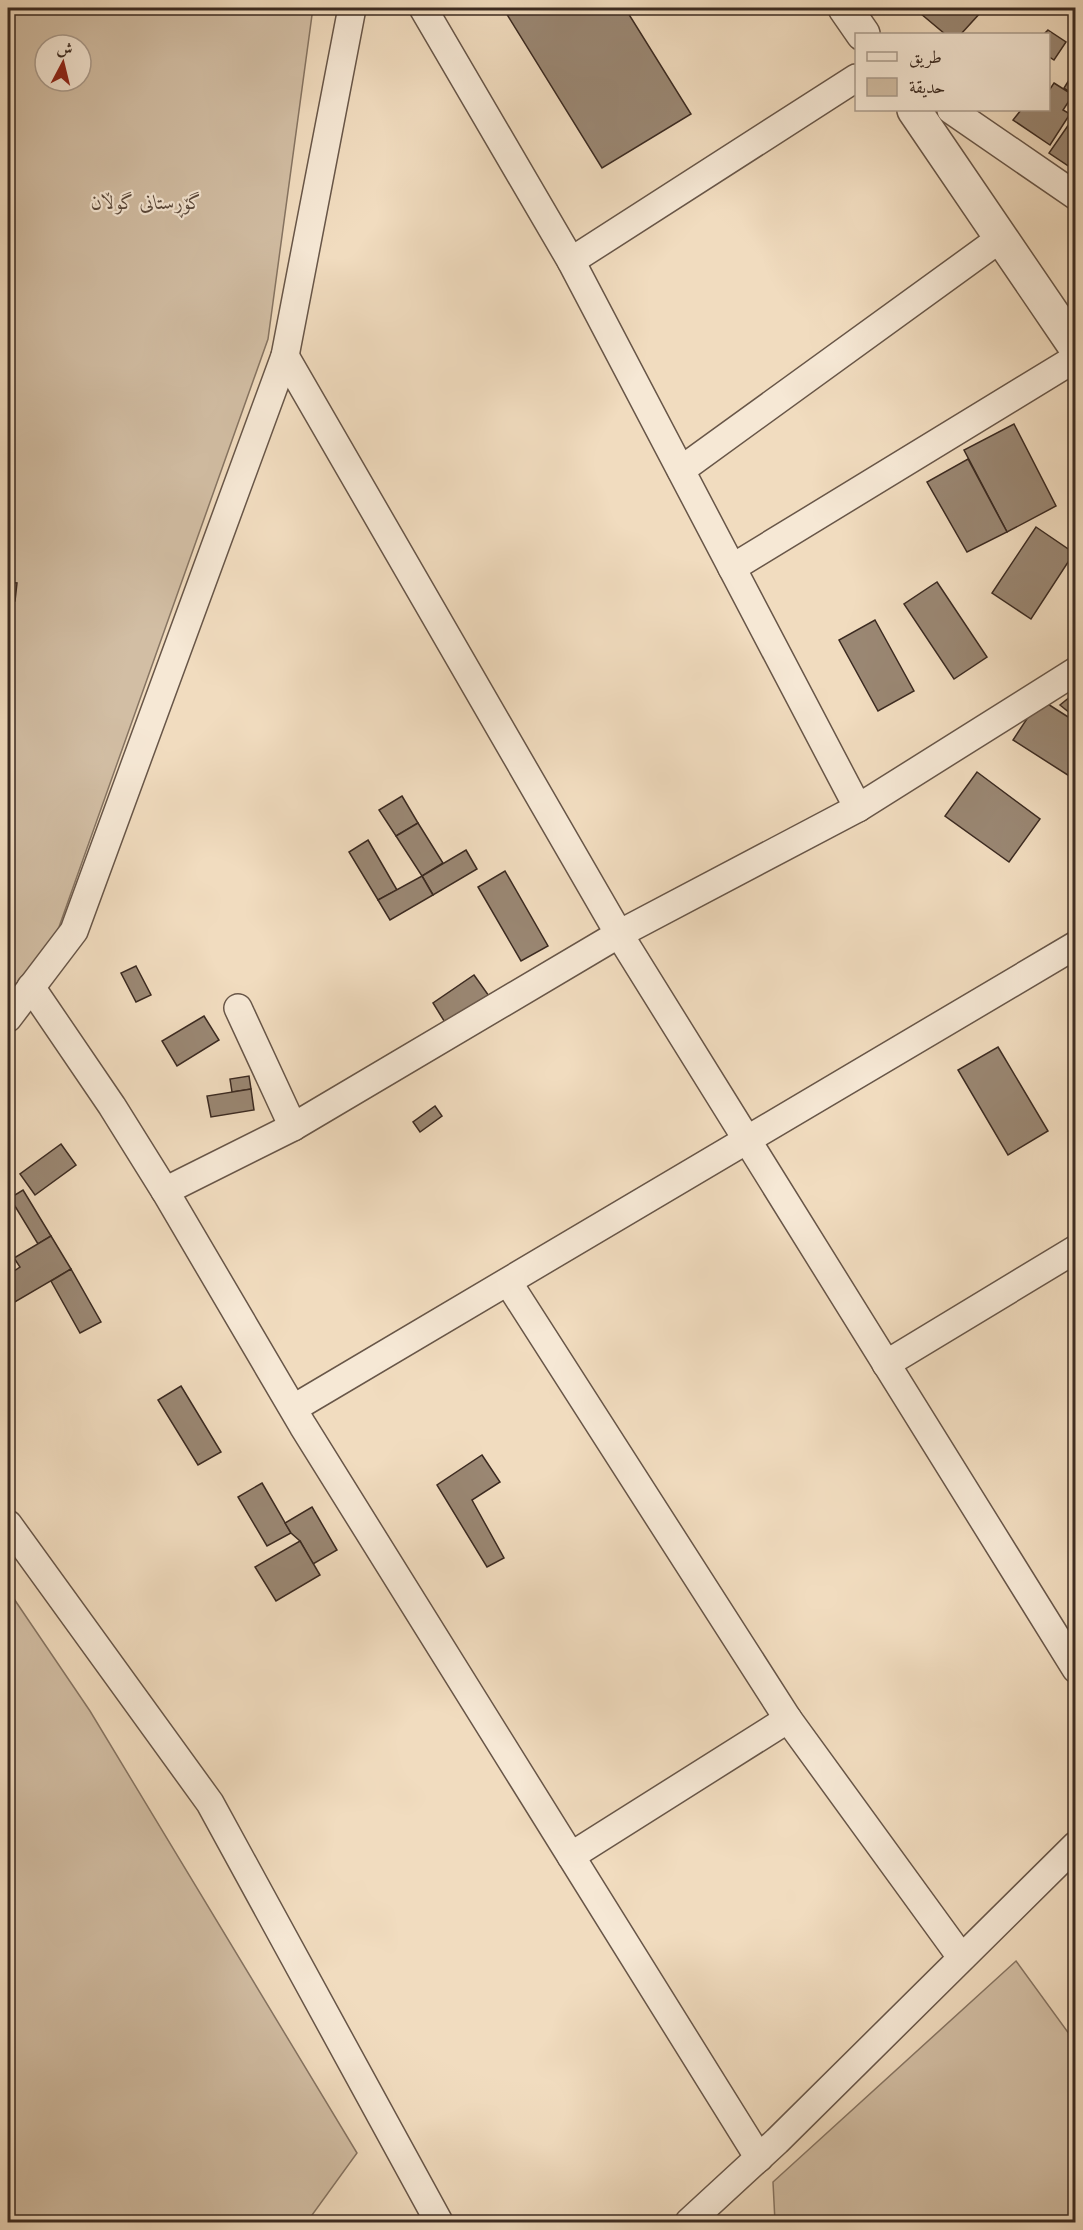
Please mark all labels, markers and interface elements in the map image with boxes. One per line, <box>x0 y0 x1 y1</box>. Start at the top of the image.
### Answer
north arrow <box>33 33 93 93</box>
legend <box>855 33 1050 111</box>
text: ش <box>56 38 74 60</box>
text: طريق <box>909 46 942 69</box>
text: حديقة <box>909 76 945 99</box>
park label: گۆڕستانی گوڵان <box>91 191 203 218</box>

